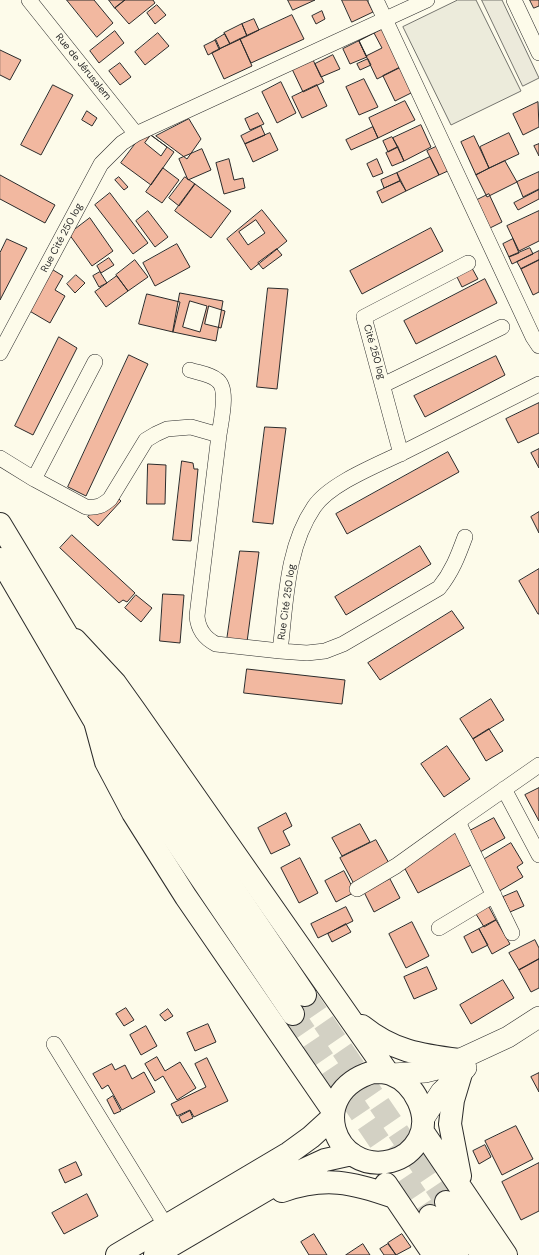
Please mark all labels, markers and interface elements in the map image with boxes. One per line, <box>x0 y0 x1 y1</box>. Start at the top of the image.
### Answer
street label: Rue de Jérusalem <box>53 31 113 103</box>
street label: Rue Cité 250 log <box>39 201 85 275</box>
street label: Cité 250 log <box>360 323 388 381</box>
street label: Rue Cité 250 log <box>276 563 298 641</box>

